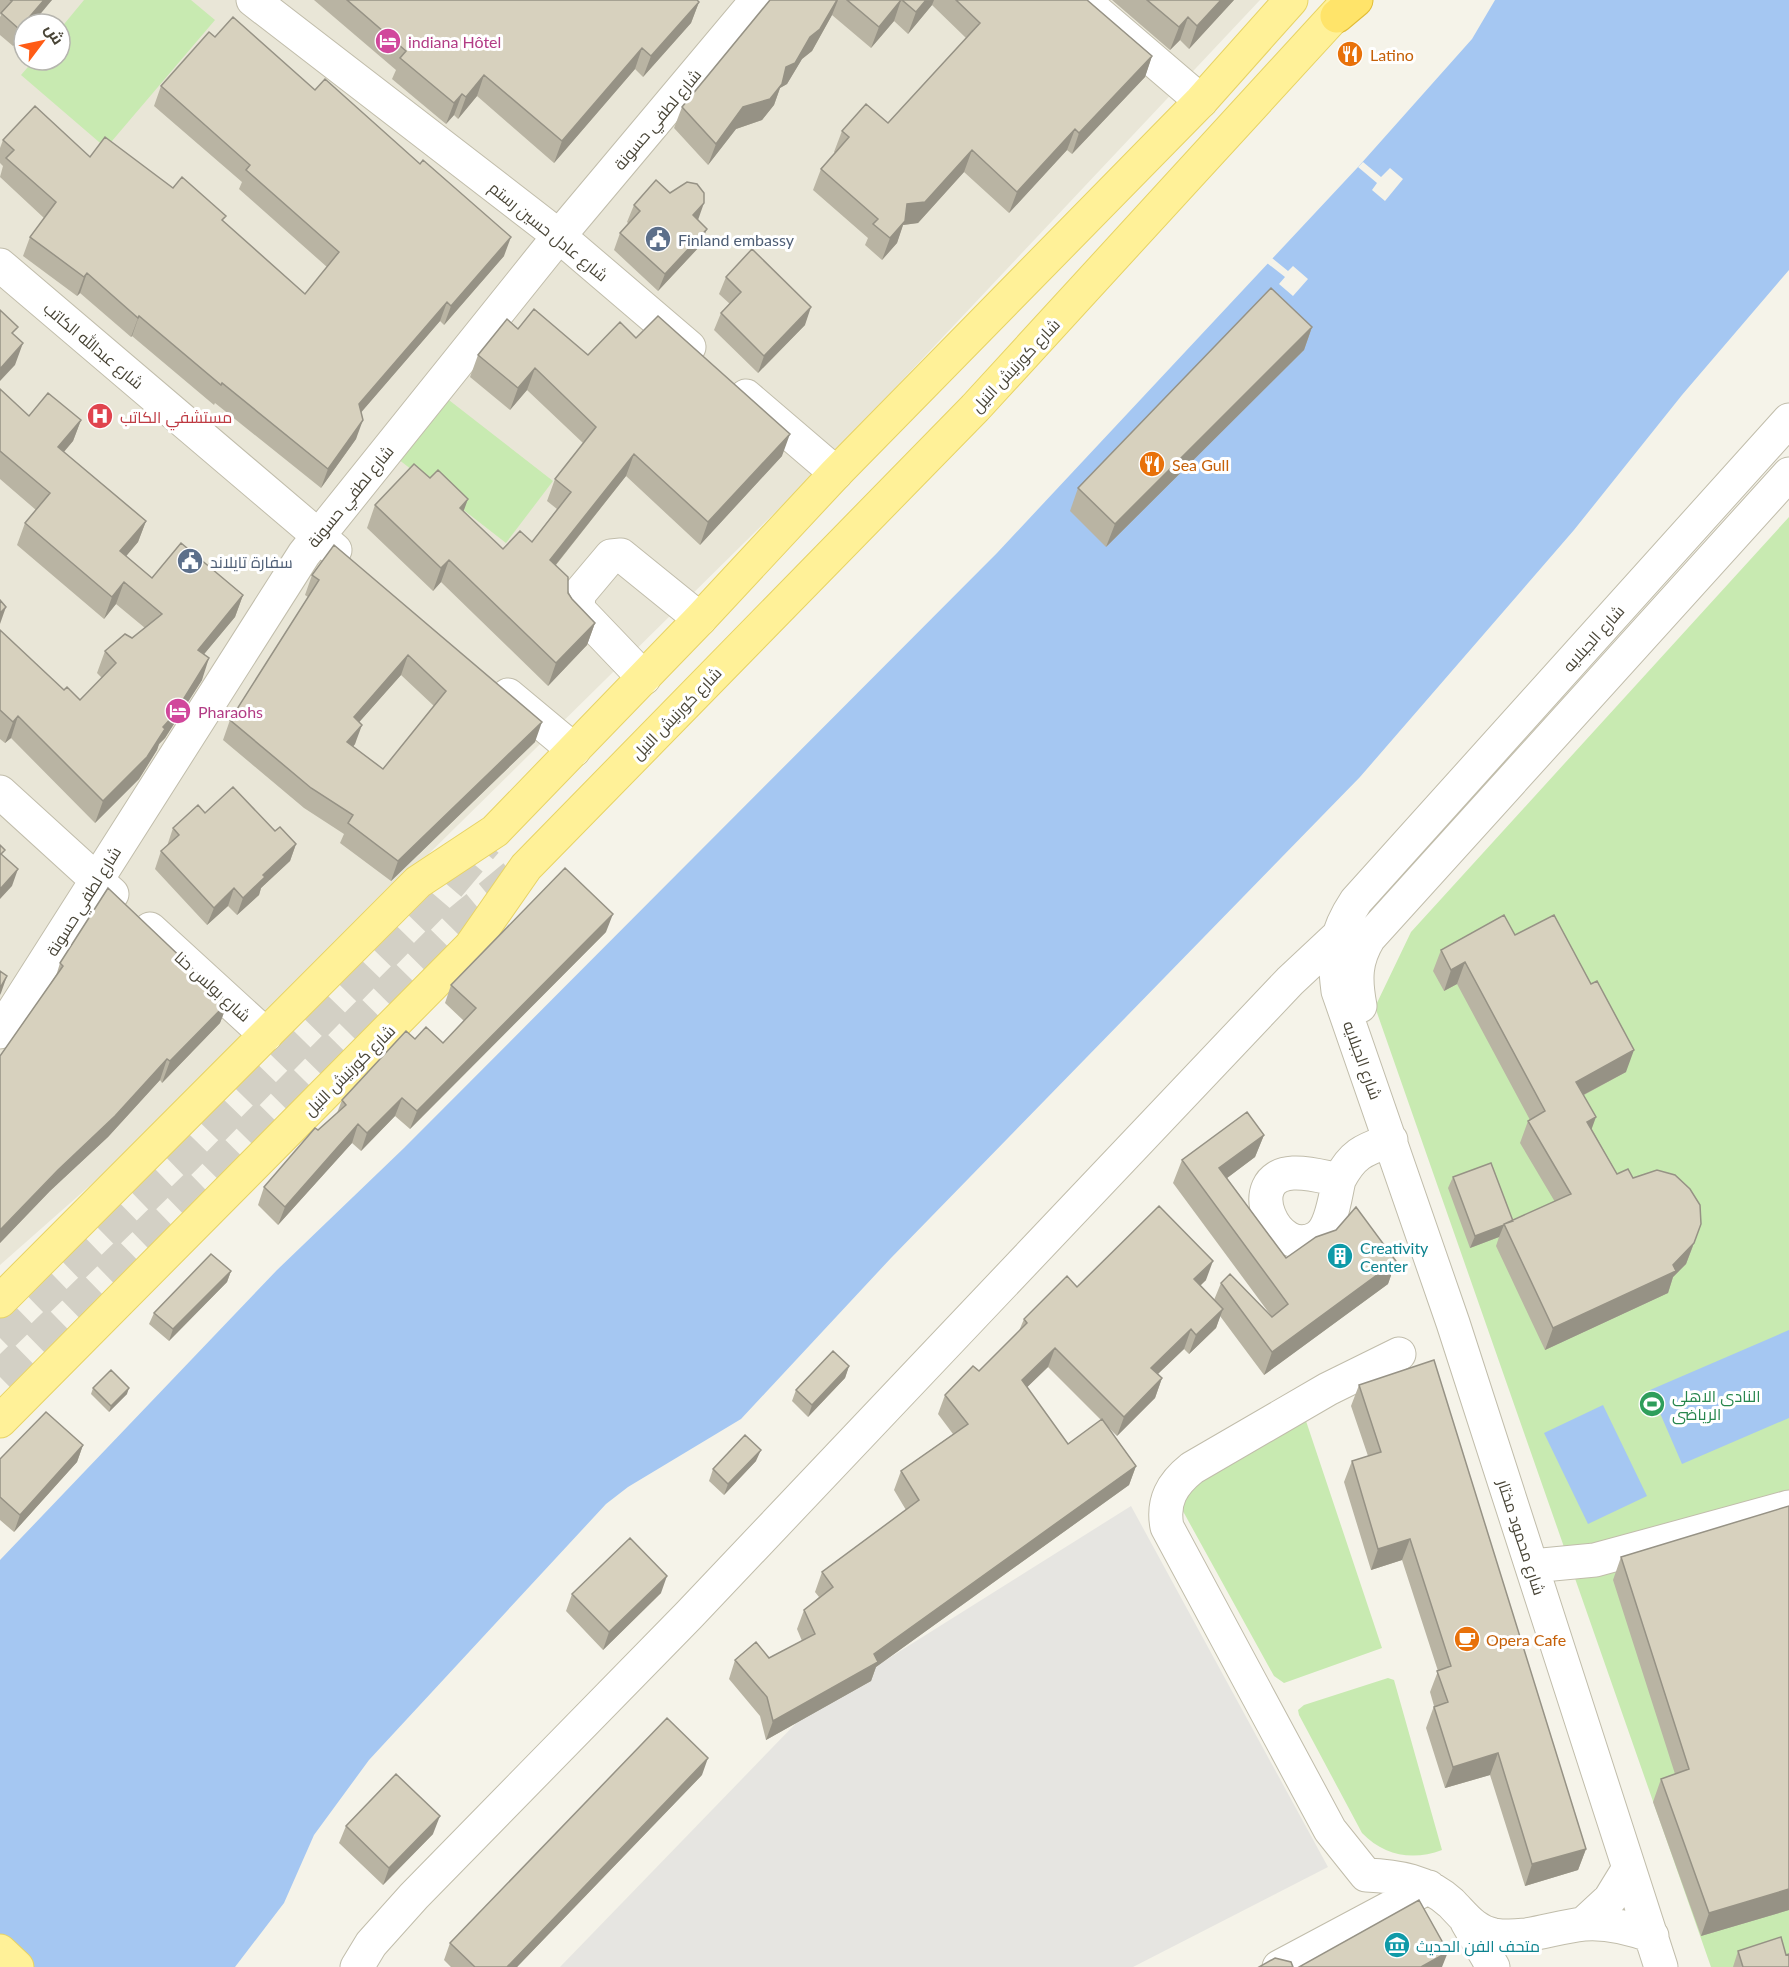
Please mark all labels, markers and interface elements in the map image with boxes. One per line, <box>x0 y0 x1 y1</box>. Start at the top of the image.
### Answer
north arrow <box>12 12 72 72</box>
text: ش <box>41 20 69 48</box>
hotel icon: indiana Hôtel <box>373 26 403 56</box>
place label: indiana Hôtel <box>408 32 501 51</box>
restaurant icon: Latino <box>1335 39 1365 69</box>
place label: Latino <box>1370 45 1414 64</box>
street label: شارع لطفي حسونة <box>609 65 708 176</box>
street label: شارع عادل حسين رستم <box>484 177 612 287</box>
public building icon: Finland embassy <box>643 224 673 254</box>
place label: Finland embassy <box>678 230 795 249</box>
street label: شارع عبدالله الكاتب <box>38 298 148 395</box>
street label: شارع كورنيش النيل <box>967 314 1065 418</box>
hospital icon: مستشفي الكاتب <box>85 401 115 431</box>
place label: مستشفي الكاتب <box>120 407 232 431</box>
street label: شارع لطفي حسونة <box>303 441 401 554</box>
restaurant icon: Sea Gull <box>1137 449 1167 479</box>
place label: Sea Gull <box>1172 455 1229 474</box>
public building icon: سفارة تايلاند <box>175 546 205 576</box>
place label: سفارة تايلاند <box>210 552 293 572</box>
street label: شارع الجبلايه <box>1558 601 1630 677</box>
street label: شارع كورنيش النيل <box>627 663 727 765</box>
hotel icon: Pharaohs <box>163 696 193 726</box>
place label: Pharaohs <box>198 702 263 721</box>
street label: شارع لطفي حسونة <box>42 843 129 962</box>
street label: شارع بولس حنا <box>169 947 255 1027</box>
street label: شارع الجبلايه <box>1337 1018 1386 1103</box>
street label: شارع كورنيش النيل <box>300 1021 401 1122</box>
place label: Creativity Center <box>1360 1238 1429 1275</box>
building icon: Creativity Center <box>1325 1241 1355 1271</box>
place label: النادى الاهلى الرياضى <box>1672 1386 1760 1425</box>
sports icon: النادى الاهلى الرياضى <box>1637 1389 1667 1419</box>
street label: شارع محمود مختار <box>1491 1476 1550 1598</box>
cafe icon: Opera Cafe <box>1452 1624 1482 1654</box>
place label: Opera Cafe <box>1486 1630 1566 1649</box>
museum icon: متحف الفن الحديث <box>1382 1930 1412 1960</box>
place label: متحف الفن الحديث <box>1416 1936 1540 1957</box>

